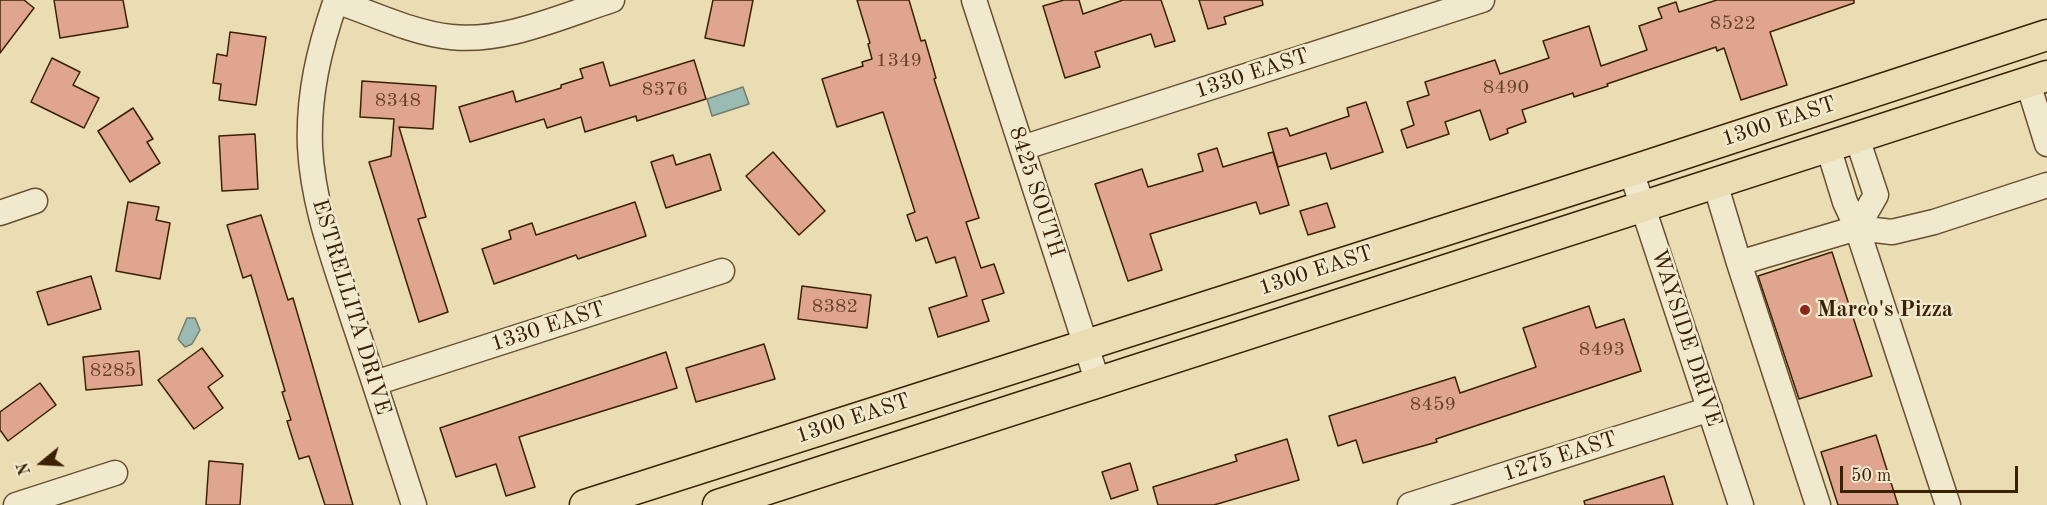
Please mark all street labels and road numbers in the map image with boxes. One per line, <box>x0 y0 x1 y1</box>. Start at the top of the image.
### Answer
street label: 1330 EAST <box>1192 43 1312 105</box>
street label: 1300 EAST <box>1719 91 1839 153</box>
street label: 8425 SOUTH <box>1002 123 1070 261</box>
street label: ESTRELLITA DRIVE <box>306 196 396 418</box>
street label: 1300 EAST <box>1256 240 1376 302</box>
street label: WAYSIDE DRIVE <box>1645 246 1727 430</box>
street label: 1330 EAST <box>488 296 608 358</box>
street label: 1300 EAST <box>793 388 913 450</box>
street label: 1275 EAST <box>1500 426 1620 488</box>

